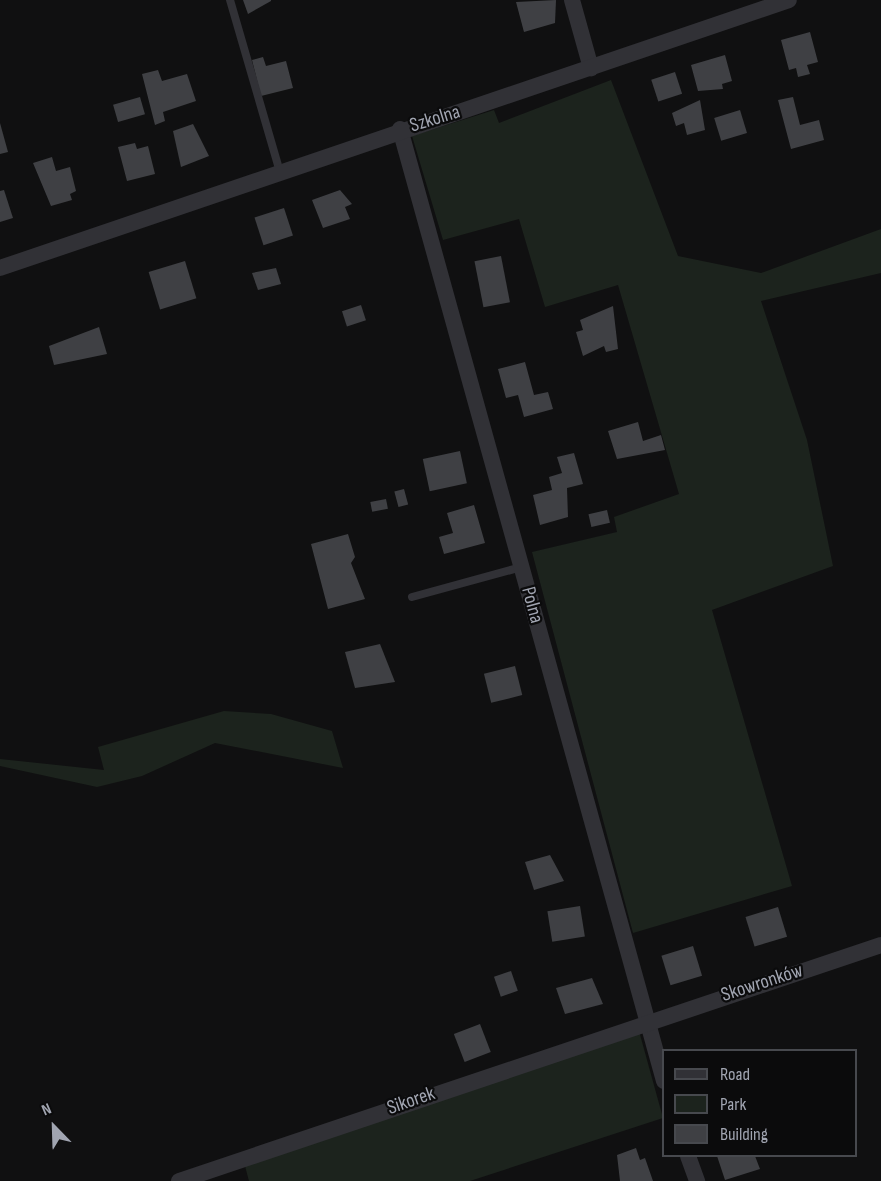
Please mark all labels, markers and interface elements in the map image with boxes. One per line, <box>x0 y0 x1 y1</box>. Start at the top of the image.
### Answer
street label: Szkolna <box>407 100 463 138</box>
street label: Polna <box>516 584 548 626</box>
street label: Skowronków <box>718 959 806 1007</box>
legend <box>662 1049 857 1157</box>
text: Road <box>720 1064 750 1085</box>
street label: Sikorek <box>384 1082 438 1120</box>
text: Park <box>720 1094 746 1115</box>
north arrow <box>24 1097 84 1157</box>
text: N <box>39 1100 54 1120</box>
text: Building <box>720 1124 768 1145</box>

